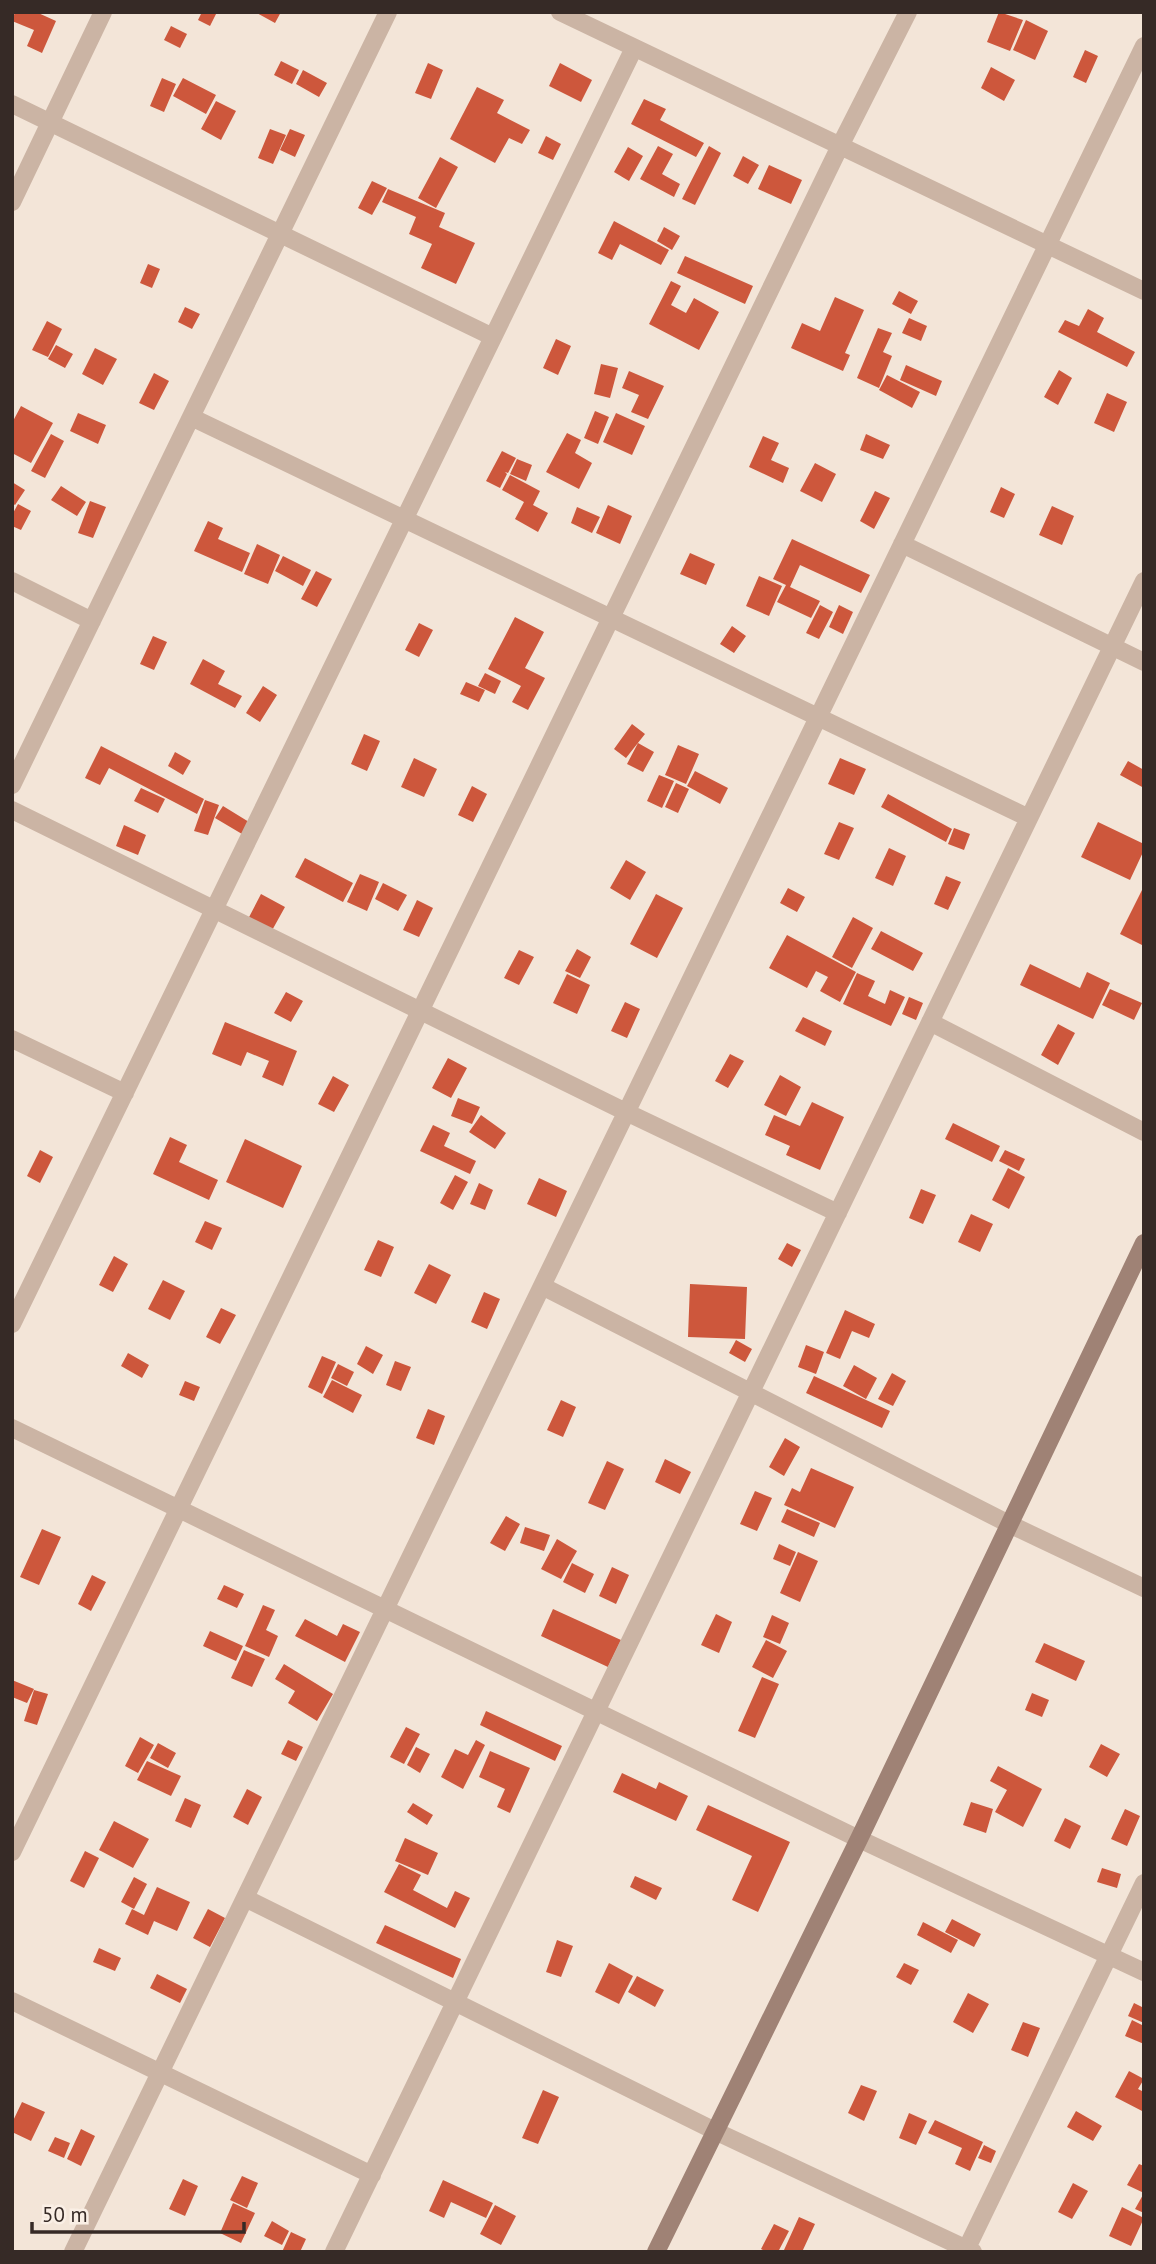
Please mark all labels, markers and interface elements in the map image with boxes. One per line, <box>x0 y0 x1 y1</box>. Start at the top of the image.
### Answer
scale bar <box>32 2190 243 2234</box>
text: 50 m <box>42 2201 88 2228</box>

